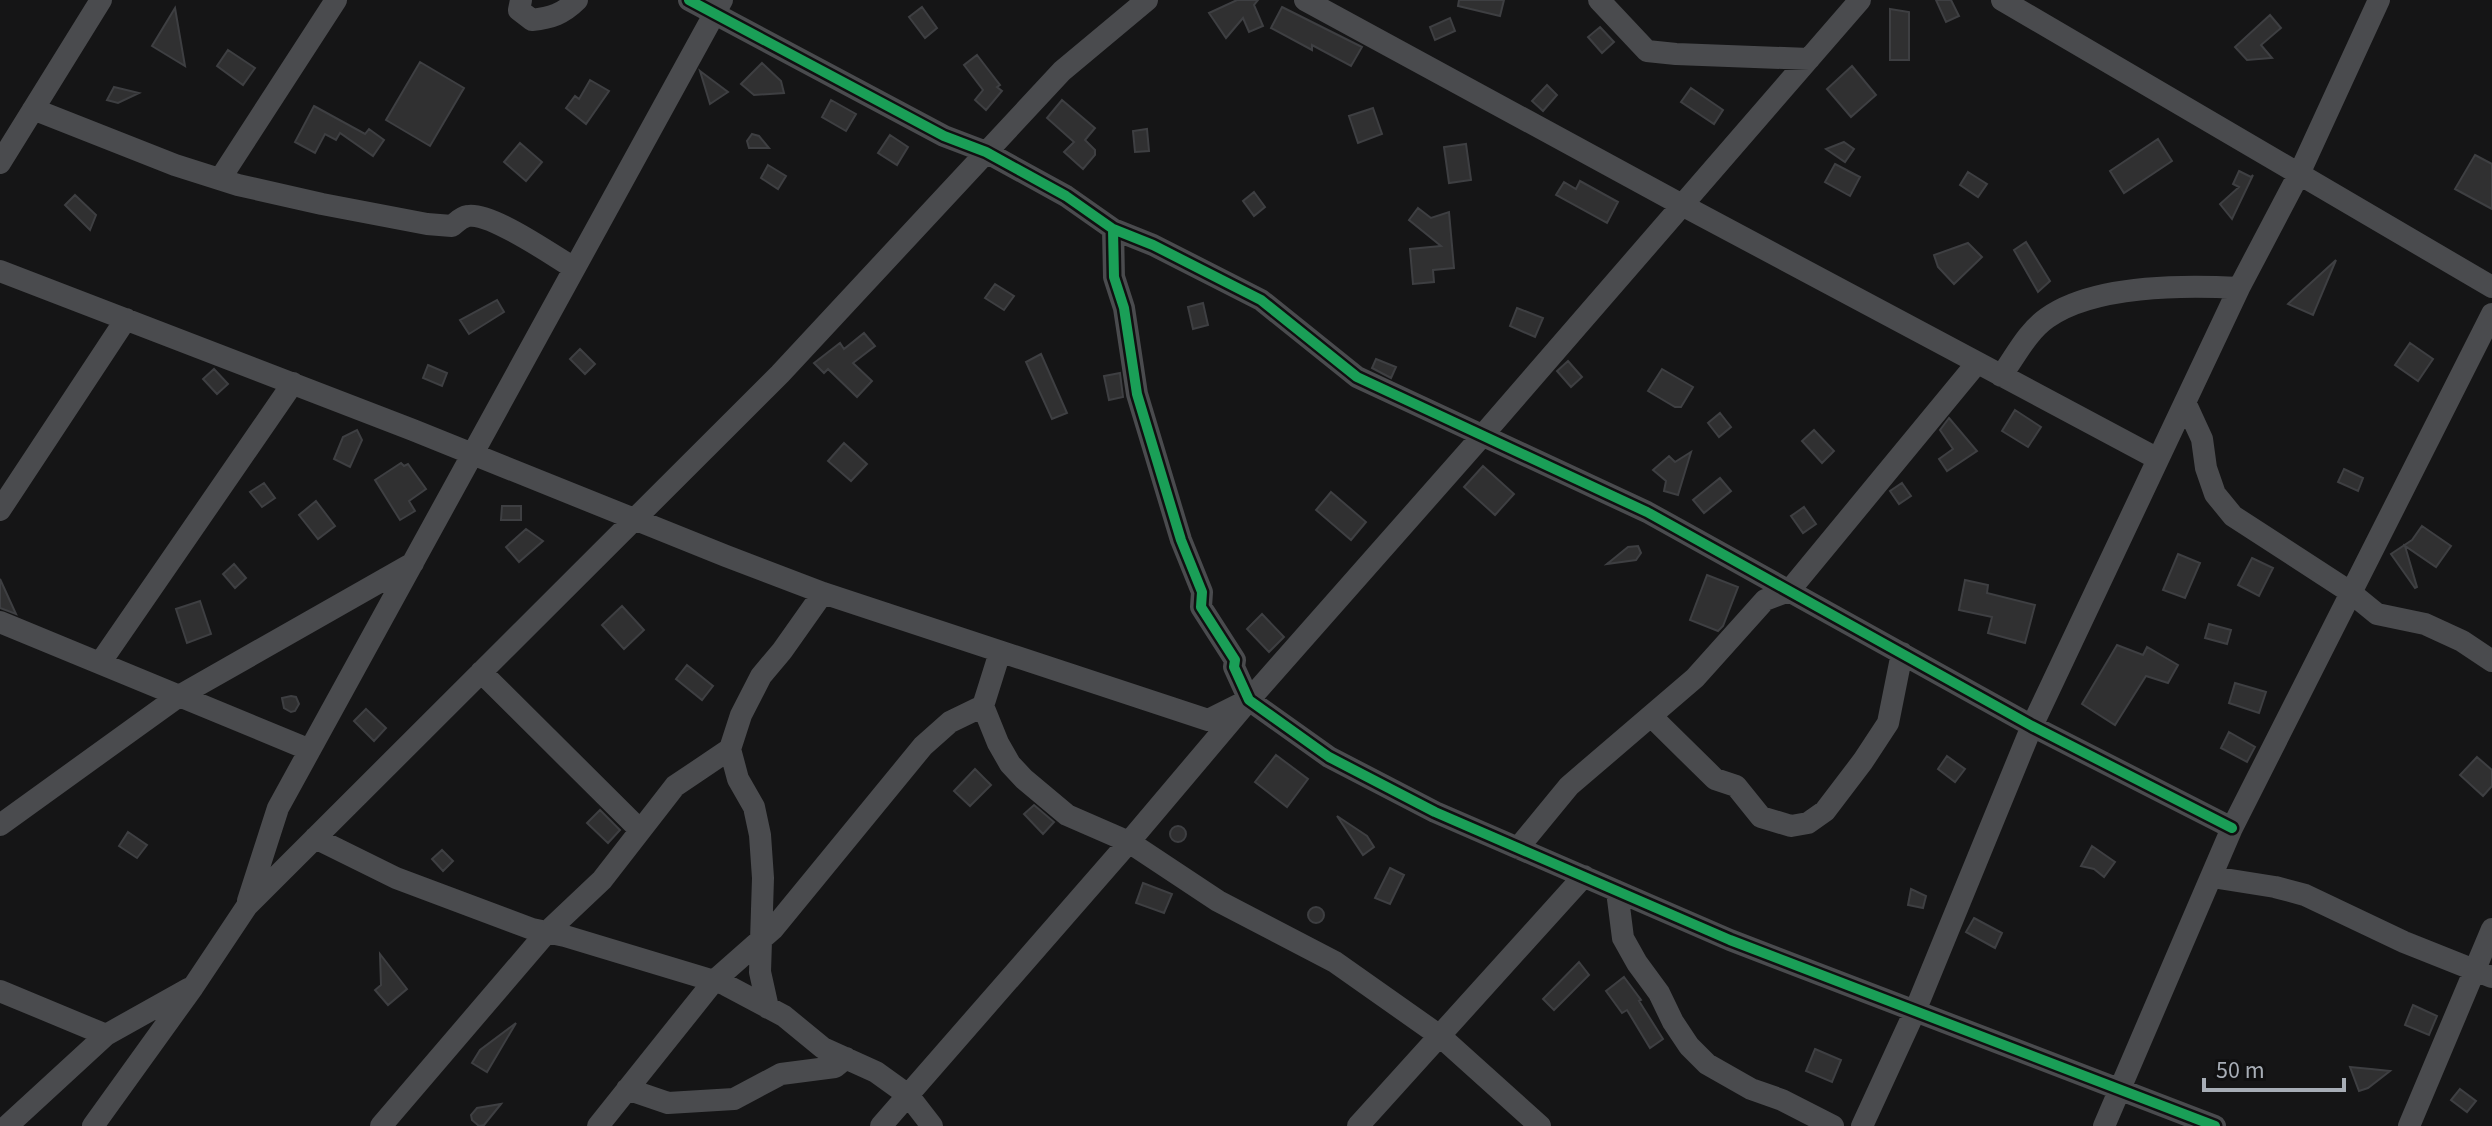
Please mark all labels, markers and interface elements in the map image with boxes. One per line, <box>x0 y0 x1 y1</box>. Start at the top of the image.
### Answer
scale bar <box>2204 1042 2344 1092</box>
text: 50 m <box>2216 1053 2265 1088</box>

